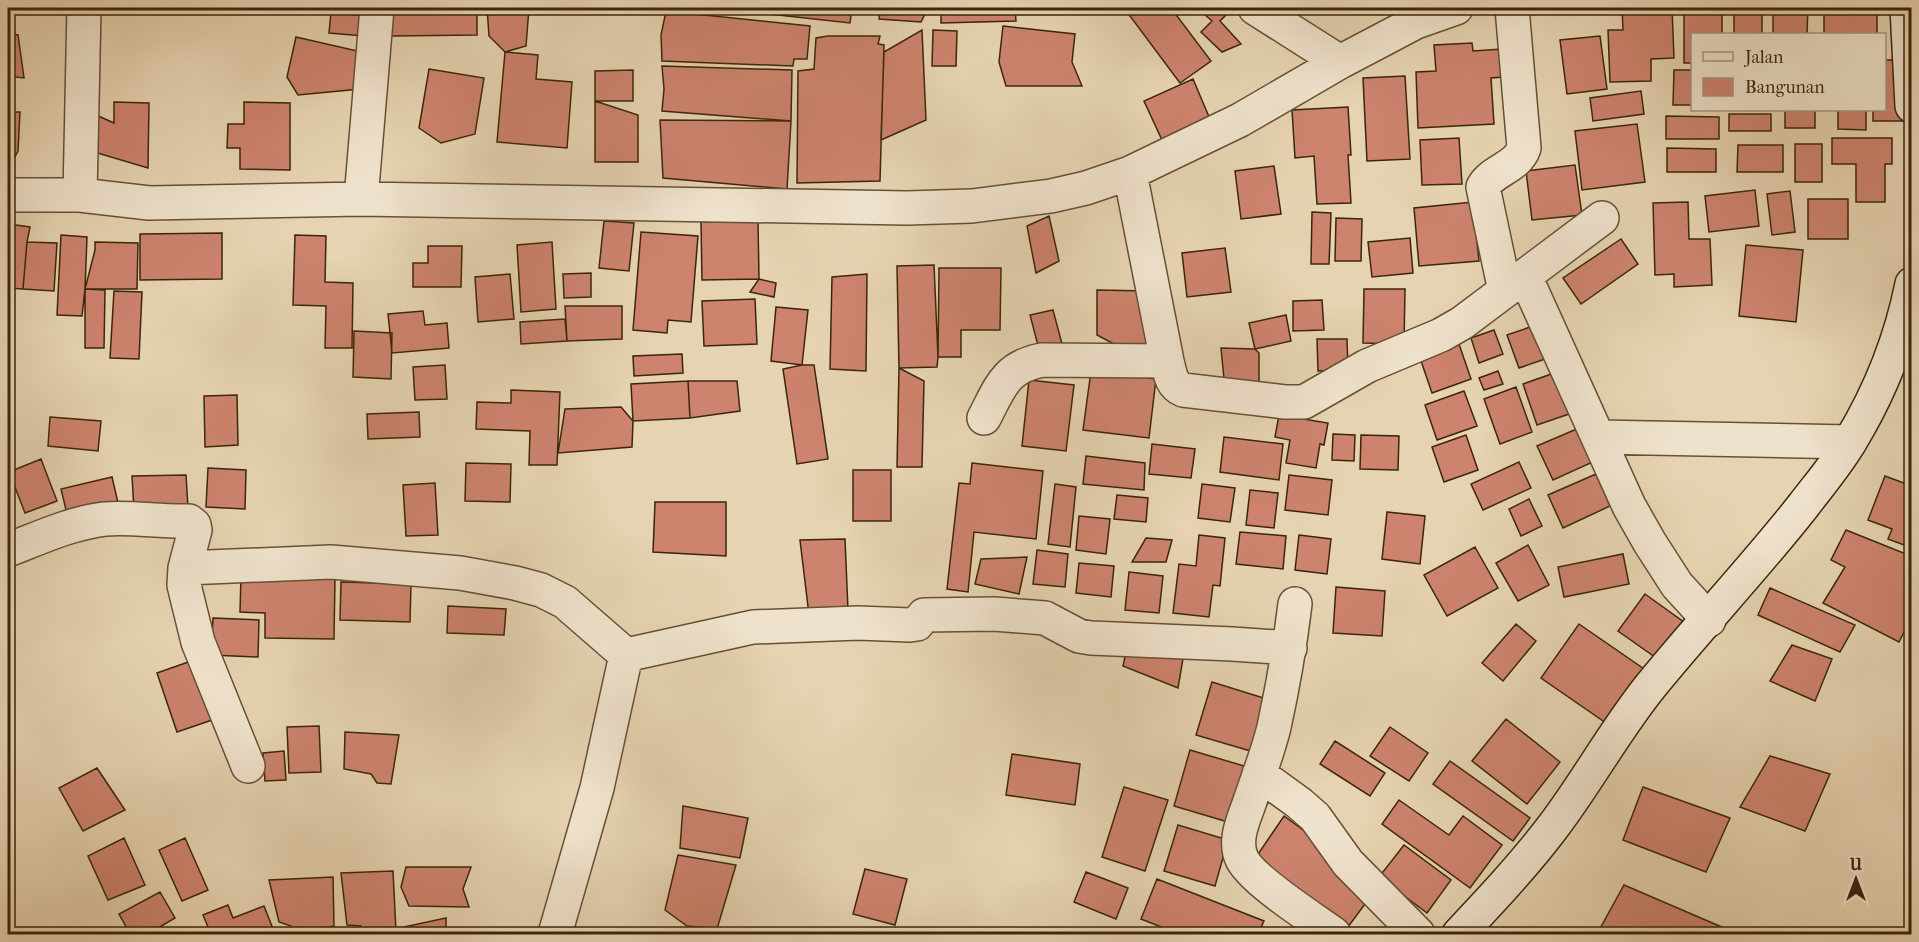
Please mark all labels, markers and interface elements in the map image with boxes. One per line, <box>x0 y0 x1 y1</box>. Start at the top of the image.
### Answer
legend <box>1691 33 1886 111</box>
text: Jalan <box>1743 47 1784 68</box>
text: Bangunan <box>1745 77 1825 98</box>
north arrow <box>1826 849 1886 909</box>
text: U <box>1849 855 1863 874</box>

